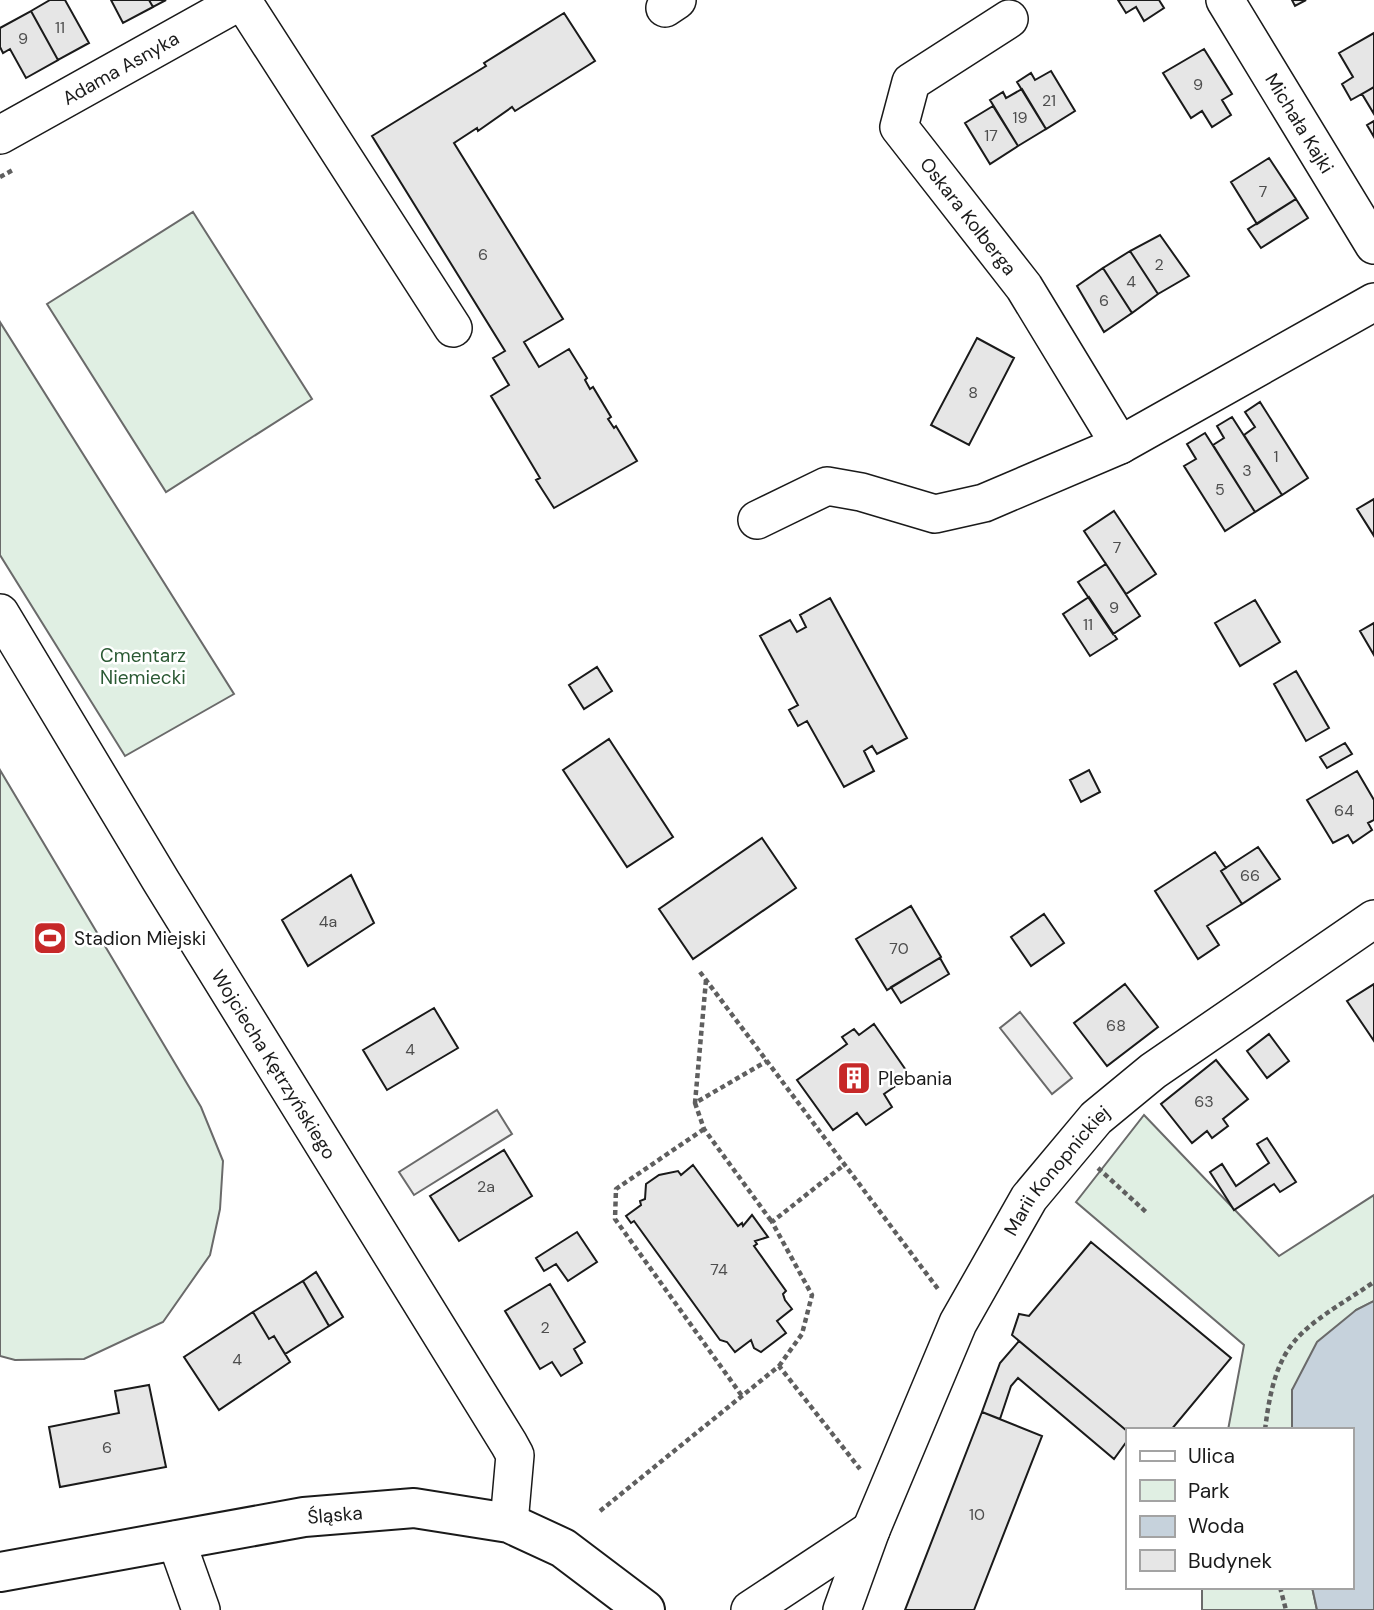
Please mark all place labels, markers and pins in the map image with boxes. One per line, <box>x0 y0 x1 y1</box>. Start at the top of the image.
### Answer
sports icon: Stadion Miejski <box>31 919 69 957</box>
place label: Stadion Miejski <box>74 926 206 951</box>
building icon: Plebania <box>835 1059 873 1097</box>
place label: Plebania <box>878 1066 952 1091</box>

